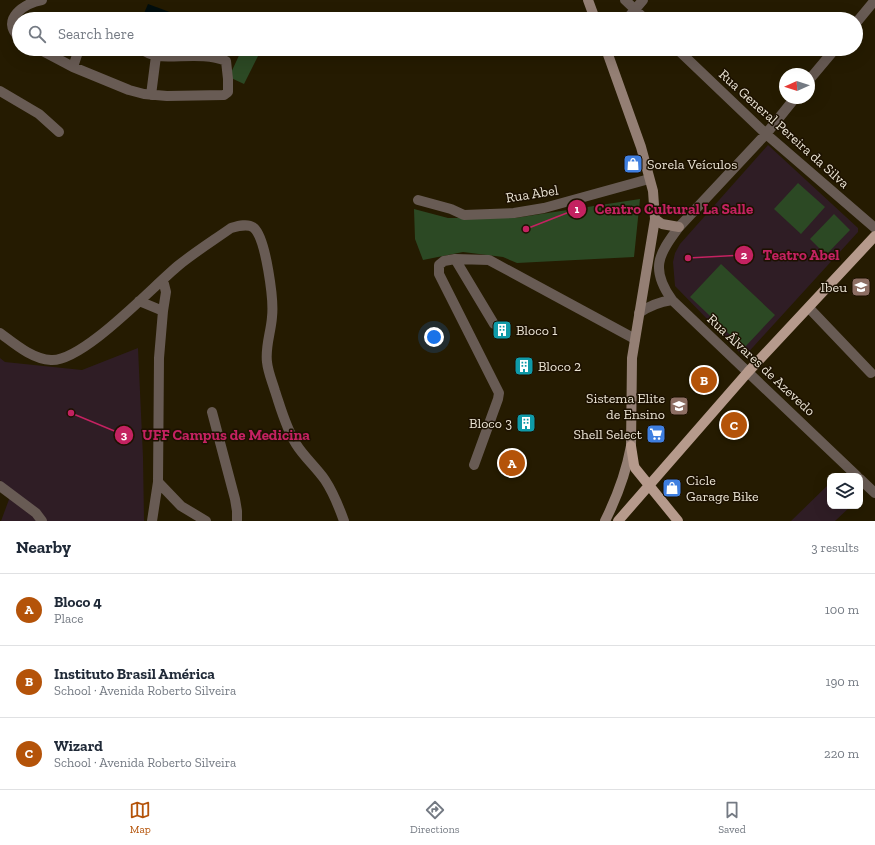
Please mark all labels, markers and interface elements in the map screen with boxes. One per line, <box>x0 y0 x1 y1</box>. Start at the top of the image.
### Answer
search box <box>12 12 863 56</box>
icon: search <box>26 23 48 45</box>
text: Search here <box>58 25 134 43</box>
street label: Rua General Pereira da Silva <box>715 66 853 192</box>
north arrow <box>779 68 815 104</box>
shop icon: Sorela Veículos <box>622 153 644 175</box>
place label: Sorela Veículos <box>647 156 737 173</box>
street label: Rua Abel <box>505 181 560 207</box>
callout: Centro Cultural La Salle <box>567 195 762 222</box>
text: Centro Cultural La Salle <box>595 200 753 218</box>
text: 1 <box>575 202 580 216</box>
callout: Teatro Abel <box>734 242 847 269</box>
text: Teatro Abel <box>763 246 839 264</box>
text: 2 <box>741 248 748 262</box>
school or university icon: Ibeu <box>850 276 872 298</box>
place label: Ibeu <box>821 279 847 296</box>
street label: Rua Álvares de Azevedo <box>703 311 819 419</box>
building icon: Bloco 1 <box>491 319 513 341</box>
place label: Bloco 1 <box>516 322 558 339</box>
your location <box>424 327 444 347</box>
building icon: Bloco 2 <box>513 355 535 377</box>
place label: Bloco 2 <box>538 358 581 375</box>
pin: B <box>691 365 717 395</box>
place label: Sistema Elite de Ensino <box>586 390 665 423</box>
school or university icon: Sistema Elite de Ensino <box>668 395 690 417</box>
pin: C <box>721 410 747 440</box>
building icon: Bloco 3 <box>515 412 537 434</box>
place label: Bloco 3 <box>469 415 512 432</box>
callout: UFF Campus de Medicina <box>114 422 318 449</box>
supermarket icon: Shell Select <box>645 423 667 445</box>
text: UFF Campus de Medicina <box>142 426 310 444</box>
place label: Shell Select <box>573 426 643 443</box>
text: 3 <box>121 428 128 442</box>
pin: A <box>499 448 525 478</box>
place label: Cicle Garage Bike <box>686 472 759 505</box>
map controls <box>827 473 863 509</box>
button: layers <box>827 473 863 509</box>
shop icon: Cicle Garage Bike <box>661 477 683 499</box>
text: Nearby <box>16 537 71 557</box>
text: 3 results <box>811 540 859 555</box>
text: Bloco 4 <box>54 593 102 611</box>
text: A <box>25 602 33 617</box>
text: 100 m <box>825 602 859 617</box>
text: Place <box>54 611 83 626</box>
text: Instituto Brasil América <box>54 665 215 683</box>
text: B <box>25 674 33 689</box>
text: 190 m <box>825 674 859 689</box>
text: School · Avenida Roberto Silveira <box>54 683 236 698</box>
text: Wizard <box>54 737 103 755</box>
text: C <box>25 746 33 761</box>
text: 220 m <box>824 746 859 761</box>
text: School · Avenida Roberto Silveira <box>54 755 236 770</box>
tab: Map <box>129 799 151 836</box>
tab: Directions <box>410 799 460 836</box>
tab: Saved <box>718 799 746 836</box>

